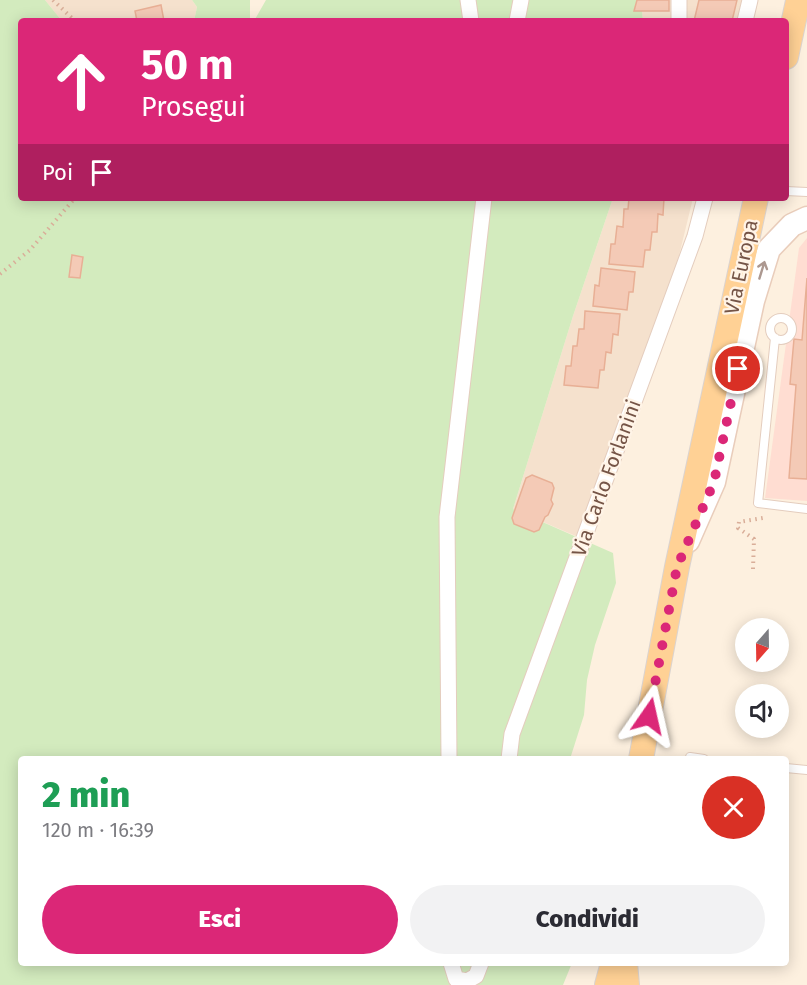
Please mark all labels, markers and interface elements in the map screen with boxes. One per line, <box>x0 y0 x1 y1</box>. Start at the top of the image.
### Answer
text: 50 m <box>141 40 234 90</box>
icon: ahead <box>42 42 120 120</box>
text: Prosegui <box>141 91 246 123</box>
icon: arrive <box>85 156 118 189</box>
text: Poi <box>42 159 73 186</box>
street label: Via Europa <box>719 217 763 317</box>
one-way arrow <box>757 261 768 280</box>
pin <box>712 343 763 394</box>
icon: arrive <box>721 352 754 385</box>
street label: Via Carlo Forlanini <box>566 396 646 560</box>
north arrow <box>735 618 789 672</box>
map controls <box>735 618 789 738</box>
position arrow <box>617 684 681 748</box>
button: sound <box>735 684 789 738</box>
text: 2 min <box>42 773 130 817</box>
button: close <box>702 776 765 839</box>
text: 120 m · 16:39 <box>42 818 154 842</box>
button: Esci <box>42 885 398 954</box>
button: Condividi <box>410 885 765 954</box>

